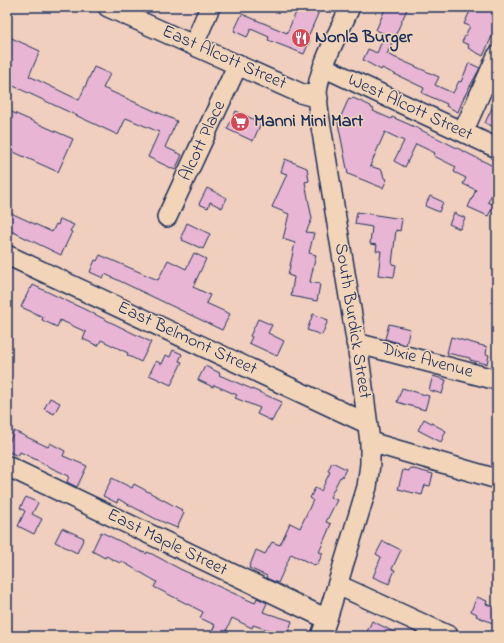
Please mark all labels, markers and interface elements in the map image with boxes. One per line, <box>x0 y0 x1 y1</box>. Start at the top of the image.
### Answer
street label: East Alcott Street <box>158 19 290 97</box>
place label: Nonla Burger <box>315 25 413 52</box>
restaurant icon: Nonla Burger <box>290 27 312 49</box>
street label: West Alcott Street <box>343 68 477 148</box>
street label: Alcott Place <box>173 96 233 186</box>
place label: Manni Mini Mart <box>254 109 364 135</box>
supermarket icon: Manni Mini Mart <box>229 111 251 133</box>
street label: South Burdick Street <box>327 241 377 401</box>
street label: East Belmont Street <box>113 295 261 383</box>
street label: Dixie Avenue <box>377 336 477 386</box>
street label: East Maple Street <box>102 503 232 583</box>

